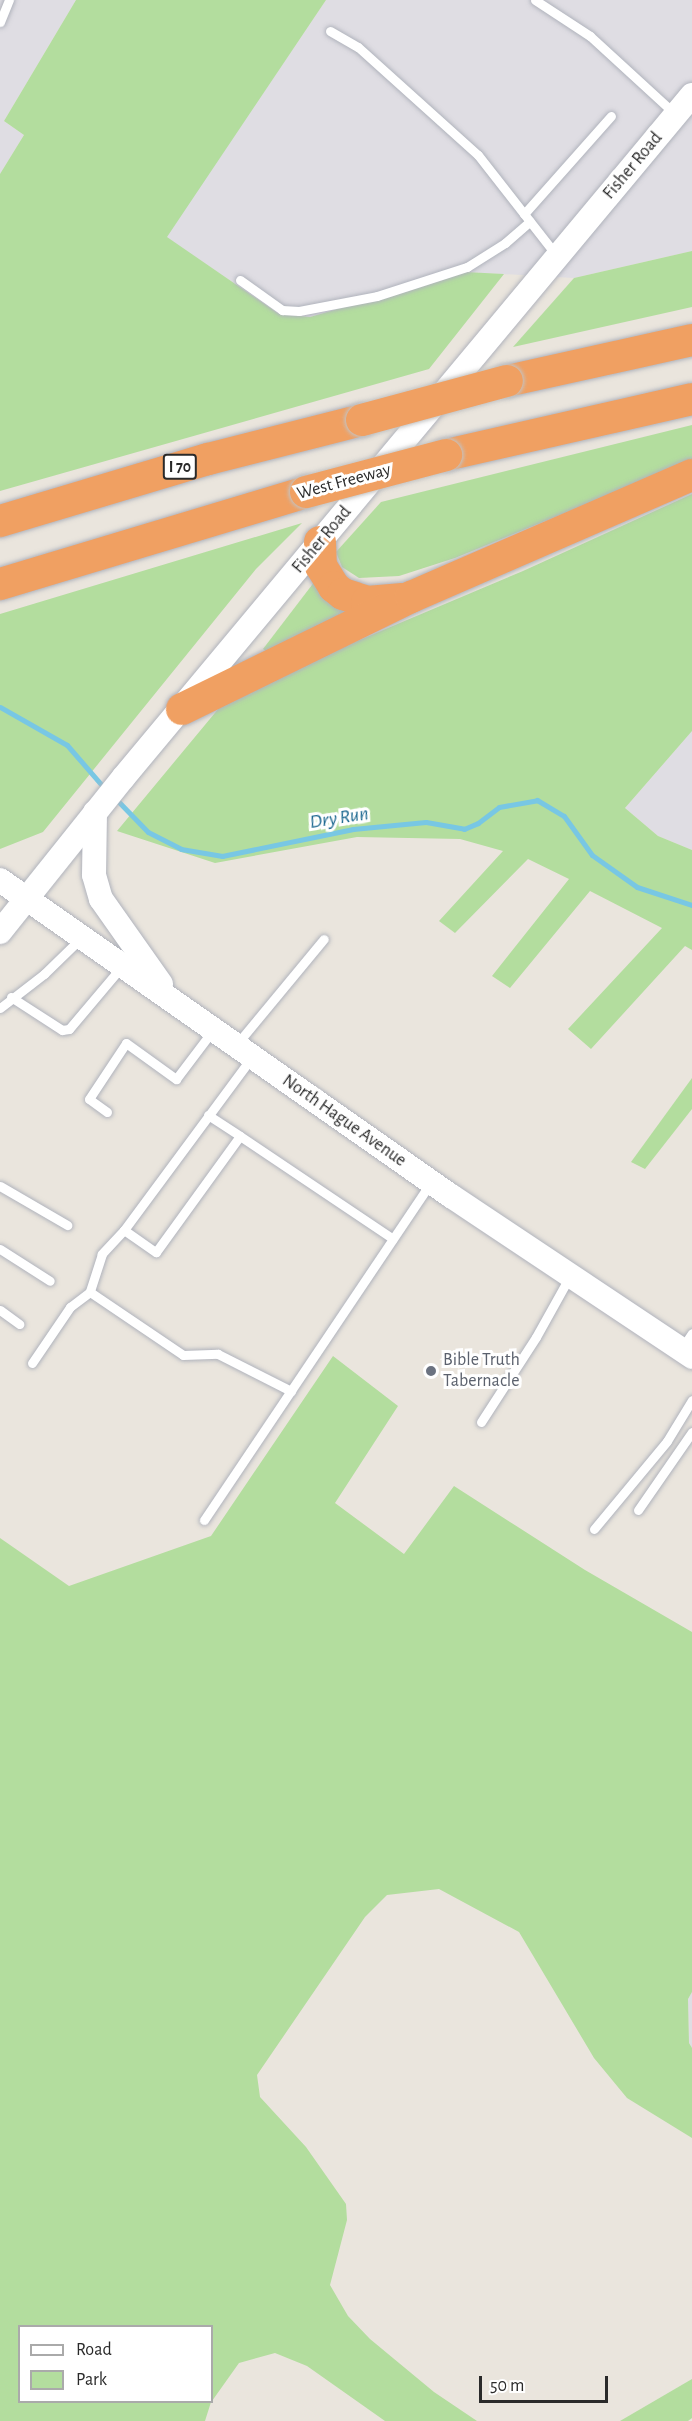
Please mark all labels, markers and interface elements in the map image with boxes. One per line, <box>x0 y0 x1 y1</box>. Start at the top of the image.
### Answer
street label: Fisher Road <box>599 128 667 204</box>
road number: I 70 <box>162 454 198 480</box>
street label: West Freeway <box>295 459 393 505</box>
street label: Fisher Road <box>288 502 356 578</box>
water label: Dry Run <box>308 802 370 834</box>
street label: North Hague Avenue <box>278 1070 410 1172</box>
place label: Bible Truth Tabernacle <box>443 1350 520 1392</box>
marker: Bible Truth Tabernacle <box>424 1364 438 1378</box>
legend <box>18 2325 213 2403</box>
text: Road <box>76 2341 112 2359</box>
scale bar <box>482 2364 611 2402</box>
text: Park <box>76 2371 107 2389</box>
text: 50 m <box>490 2377 524 2395</box>

